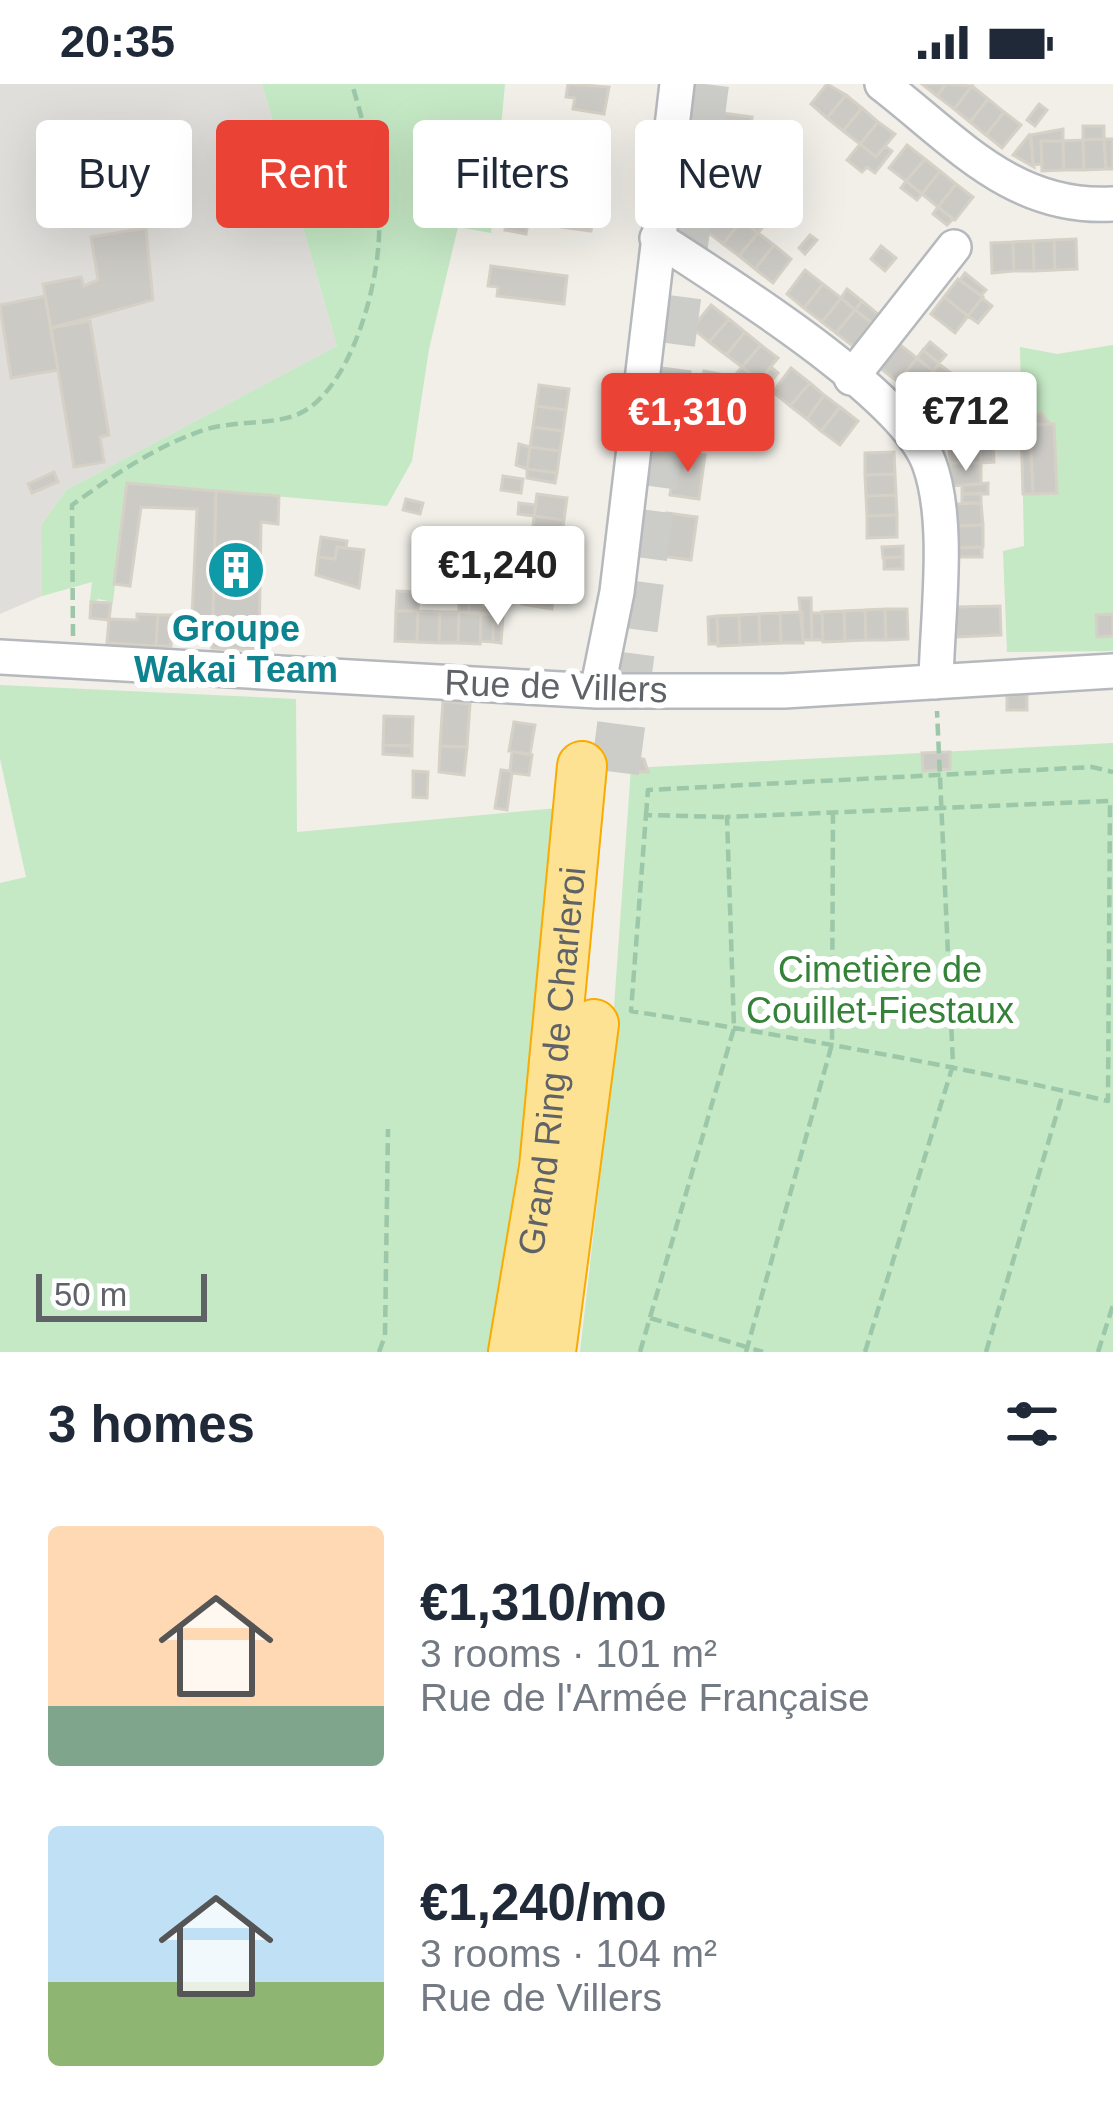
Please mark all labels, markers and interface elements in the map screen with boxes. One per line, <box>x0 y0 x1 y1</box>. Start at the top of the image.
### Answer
text: 20:35 <box>60 16 175 67</box>
chip: Buy <box>36 120 192 228</box>
chip: Rent <box>216 120 389 228</box>
chip: Filters <box>413 120 611 228</box>
chip: New <box>635 120 803 228</box>
pin: €712 <box>895 372 1037 474</box>
pin: €1,310 <box>590 373 786 475</box>
text: €712 <box>923 389 1009 432</box>
text: €1,310 <box>628 390 748 433</box>
pin: €1,240 <box>400 526 596 628</box>
building icon: Groupe Wakai Team <box>205 539 267 601</box>
text: €1,240 <box>438 543 558 586</box>
place label: Groupe Wakai Team <box>134 608 338 690</box>
street label: Rue de Villers <box>444 662 668 710</box>
street label: Grand Ring de Charleroi <box>509 865 593 1258</box>
park label: Cimetière de Couillet-Fiestaux <box>746 949 1014 1031</box>
scale bar <box>36 1268 207 1321</box>
text: 50 m <box>54 1276 127 1313</box>
icon: filters <box>999 1391 1065 1457</box>
text: 3 homes <box>48 1396 255 1453</box>
icon: home <box>144 1574 288 1718</box>
text: €1,310/mo <box>420 1574 667 1631</box>
text: 3 rooms · 101 m² <box>420 1632 717 1675</box>
text: Rue de l'Armée Française <box>420 1676 870 1719</box>
icon: home <box>144 1874 288 2018</box>
text: €1,240/mo <box>420 1874 667 1931</box>
text: 3 rooms · 104 m² <box>420 1932 717 1975</box>
text: Rue de Villers <box>420 1976 662 2019</box>

